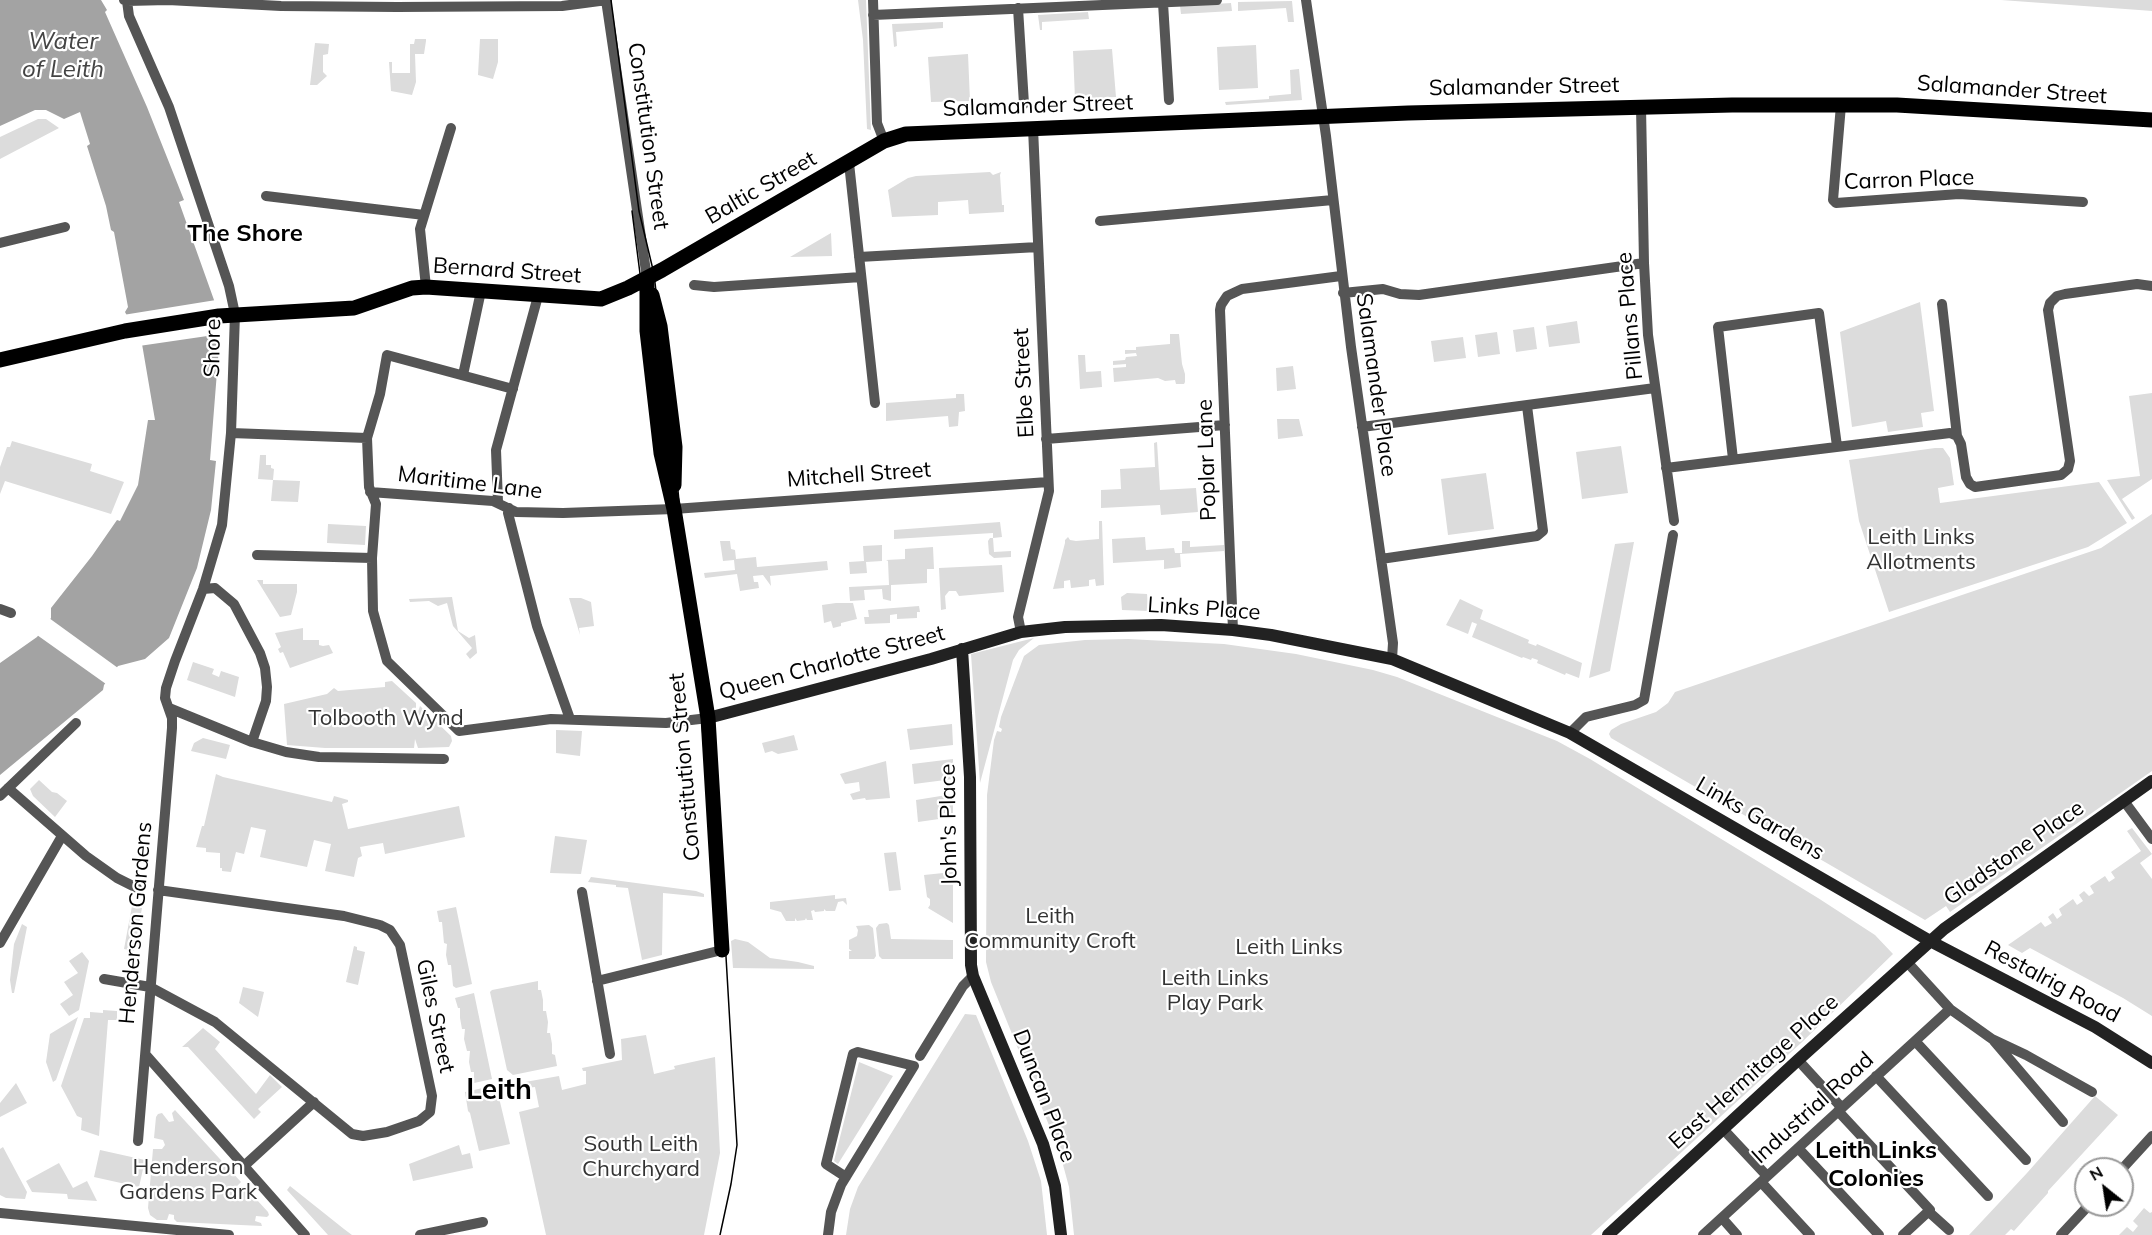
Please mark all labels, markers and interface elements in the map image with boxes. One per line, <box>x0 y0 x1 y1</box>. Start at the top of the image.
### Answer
water label: Water of Leith <box>22 28 104 84</box>
street label: Constitution Street <box>622 41 674 231</box>
street label: Salamander Street <box>1916 70 2108 110</box>
street label: Salamander Street <box>1429 72 1619 102</box>
street label: Salamander Street <box>942 89 1134 123</box>
street label: Baltic Street <box>701 146 821 230</box>
street label: Carron Place <box>1843 165 1975 195</box>
district label: The Shore <box>187 220 303 248</box>
street label: Pillans Place <box>1611 251 1649 381</box>
street label: Bernard Street <box>432 253 582 289</box>
street label: Salamander Place <box>1350 292 1402 478</box>
street label: Shore <box>199 318 227 378</box>
street label: Elbe Street <box>1008 327 1040 439</box>
street label: Poplar Lane <box>1192 399 1222 521</box>
street label: Mitchell Street <box>786 457 932 493</box>
street label: Maritime Lane <box>396 461 544 505</box>
park label: Leith Links Allotments <box>1866 524 1976 576</box>
street label: Links Place <box>1147 592 1261 626</box>
street label: Queen Charlotte Street <box>716 620 948 706</box>
street label: Constitution Street <box>664 672 706 862</box>
park label: Tolbooth Wynd <box>308 705 464 731</box>
street label: John's Place <box>935 764 963 886</box>
street label: Links Gardens <box>1691 772 1829 866</box>
street label: Gladstone Place <box>1939 795 2089 911</box>
street label: Henderson Gardens <box>114 821 158 1025</box>
park label: Leith Community Croft <box>964 903 1136 954</box>
park label: Leith Links <box>1235 934 1343 960</box>
street label: Restalrig Road <box>1980 935 2124 1029</box>
street label: Giles Street <box>410 957 460 1075</box>
park label: Leith Links Play Park <box>1161 965 1269 1016</box>
street label: East Hermitage Place <box>1664 989 1844 1155</box>
street label: Duncan Place <box>1007 1026 1081 1166</box>
street label: Industrial Road <box>1747 1047 1879 1169</box>
district label: Leith <box>466 1074 532 1108</box>
park label: South Leith Churchyard <box>582 1131 700 1182</box>
district label: Leith Links Colonies <box>1815 1137 1937 1193</box>
park label: Henderson Gardens Park <box>119 1154 257 1206</box>
north arrow <box>2074 1157 2134 1217</box>
text: N <box>2086 1161 2106 1185</box>

